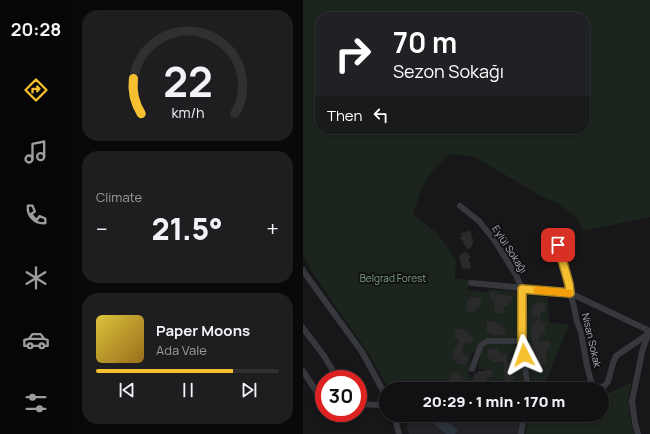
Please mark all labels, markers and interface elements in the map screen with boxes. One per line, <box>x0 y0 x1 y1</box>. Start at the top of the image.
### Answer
text: 20:28 <box>11 17 61 41</box>
text: 70 m <box>393 23 457 61</box>
icon: right <box>327 28 379 80</box>
text: 22 <box>163 52 212 108</box>
text: Sezon Sokağı <box>393 59 504 83</box>
icon: directions <box>22 76 50 104</box>
text: km/h <box>171 102 204 121</box>
icon: left <box>370 104 392 126</box>
text: Then <box>327 105 362 126</box>
icon: music <box>22 138 50 166</box>
text: Climate <box>96 188 142 206</box>
icon: phone <box>22 201 50 229</box>
text: 21.5° <box>151 208 223 249</box>
text: − <box>96 214 108 244</box>
text: + <box>266 214 279 244</box>
street label: Eylül Sokağı <box>489 222 531 276</box>
pin <box>541 228 575 262</box>
icon: arrive <box>547 234 569 256</box>
icon: climate <box>22 264 50 292</box>
park label: Belgrad Forest <box>360 271 426 285</box>
street label: Nisan Sokak <box>579 311 605 370</box>
text: Paper Moons <box>156 320 250 341</box>
icon: car <box>22 326 50 354</box>
position arrow <box>503 334 545 376</box>
text: Ada Vale <box>156 341 207 359</box>
speed limit sign: 30 <box>315 370 367 422</box>
icon: previous <box>116 379 138 401</box>
icon: pause <box>177 379 199 401</box>
icon: next <box>238 379 260 401</box>
icon: filters <box>22 389 50 417</box>
text: 20:29 · 1 min · 170 m <box>423 391 565 412</box>

